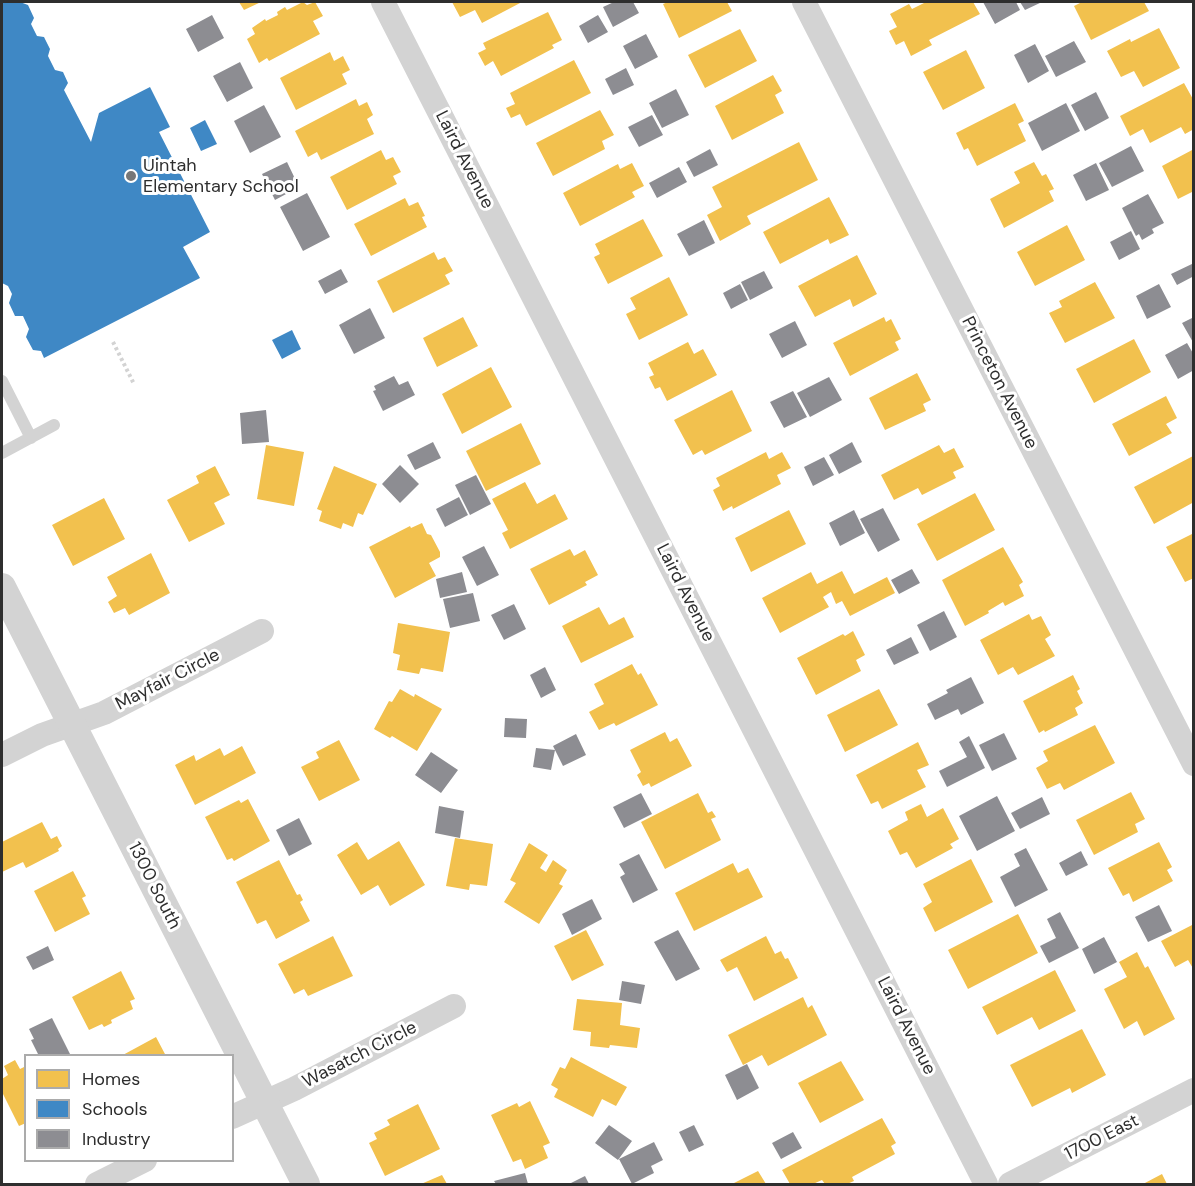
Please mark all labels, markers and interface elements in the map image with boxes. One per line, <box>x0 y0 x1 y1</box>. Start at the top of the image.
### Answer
street label: Laird Avenue <box>430 107 498 213</box>
place label: Uintah Elementary School <box>143 155 299 198</box>
marker: Uintah Elementary School <box>124 169 138 183</box>
street label: Princeton Avenue <box>956 313 1042 453</box>
street label: Laird Avenue <box>651 540 719 646</box>
street label: Mayfair Circle <box>112 644 224 716</box>
street label: 1300 South <box>123 839 185 933</box>
street label: Laird Avenue <box>872 973 940 1079</box>
street label: Wasatch Circle <box>299 1017 421 1093</box>
legend <box>24 1054 234 1162</box>
text: Homes <box>82 1067 140 1091</box>
text: Schools <box>82 1097 147 1121</box>
street label: 1700 East <box>1061 1110 1143 1166</box>
text: Industry <box>82 1127 151 1151</box>

